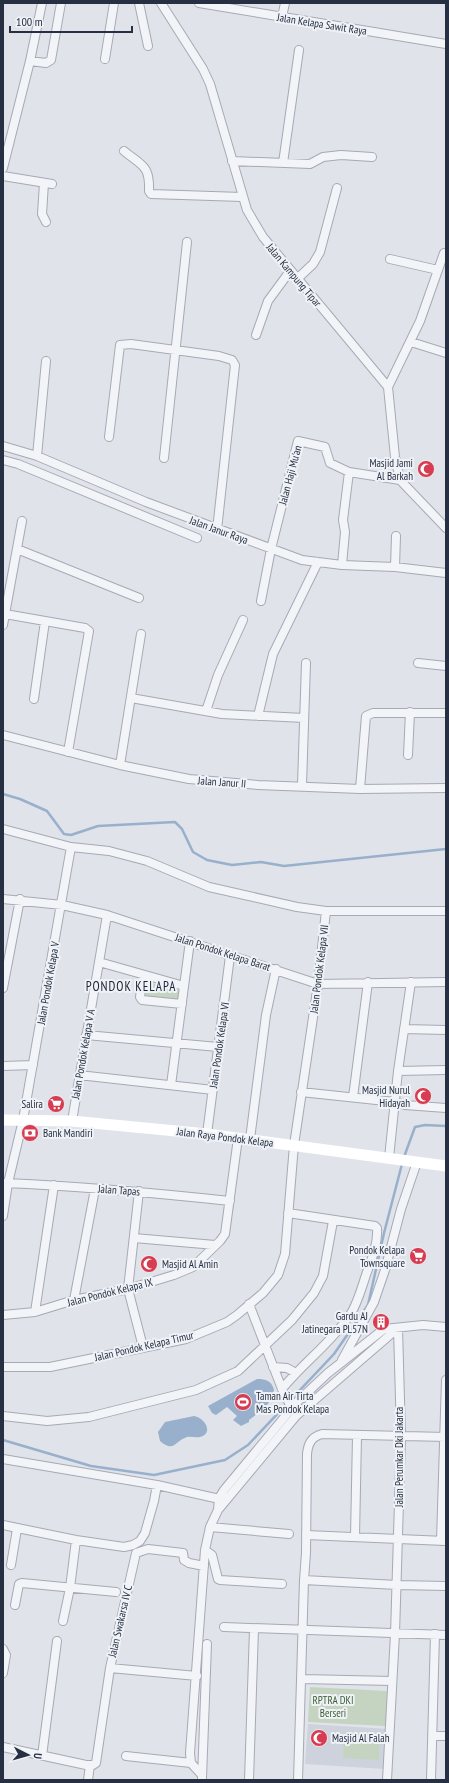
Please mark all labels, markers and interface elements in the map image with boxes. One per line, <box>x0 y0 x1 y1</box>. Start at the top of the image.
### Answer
scale bar <box>10 8 132 34</box>
street label: Jalan Kelapa Sawit Raya <box>275 10 368 38</box>
text: 100 m <box>16 14 43 29</box>
street label: Jalan Kampung Tipar <box>263 240 325 310</box>
street label: Jalan Haji Mu'an <box>275 444 305 507</box>
place label: Masjid Jami Al Barkah <box>369 456 413 483</box>
mosque icon: Masjid Jami Al Barkah <box>416 459 436 479</box>
street label: Jalan Janur Raya <box>187 513 250 547</box>
street label: Jalan Janur II <box>196 773 247 791</box>
street label: Jalan Pondok Kelapa VII <box>306 924 331 1015</box>
street label: Jalan Pondok Kelapa Barat <box>173 930 272 974</box>
street label: Jalan Pondok Kelapa V <box>34 939 62 1027</box>
district label: PONDOK KELAPA <box>86 978 176 995</box>
street label: Jalan Pondok Kelapa VI <box>206 1001 232 1090</box>
street label: Jalan Pondok Kelapa V A <box>68 1007 98 1101</box>
place label: Masjid Nurul Hidayah <box>362 1083 410 1110</box>
mosque icon: Masjid Nurul Hidayah <box>413 1086 433 1106</box>
supermarket icon: Salira <box>46 1094 66 1114</box>
place label: Salira <box>22 1097 43 1111</box>
bank icon: Bank Mandiri <box>20 1123 40 1143</box>
street label: Jalan Raya Pondok Kelapa <box>175 1124 274 1150</box>
place label: Bank Mandiri <box>43 1126 93 1140</box>
street label: Jalan Tapas <box>96 1181 141 1198</box>
place label: Pondok Kelapa Townsquare <box>349 1243 405 1270</box>
supermarket icon: Pondok Kelapa Townsquare <box>408 1246 428 1266</box>
mosque icon: Masjid Al Amin <box>139 1254 159 1274</box>
place label: Masjid Al Amin <box>162 1257 218 1271</box>
street label: Jalan Pondok Kelapa IX <box>65 1275 155 1310</box>
place label: Gardu AJ Jatinegara PL57N <box>301 1309 368 1336</box>
building icon: Gardu AJ Jatinegara PL57N <box>371 1312 391 1332</box>
street label: Jalan Pondok Kelapa Timur <box>92 1328 195 1364</box>
place label: Taman Air Tirta Mas Pondok Kelapa <box>256 1389 329 1416</box>
sports icon: Taman Air Tirta Mas Pondok Kelapa <box>233 1392 253 1412</box>
street label: Jalan Perumkar Dki Jakarta <box>392 1407 406 1508</box>
street label: Jalan Swakarsa IV C <box>105 1584 135 1659</box>
park label: RPTRA DKI Berseri <box>313 1693 354 1720</box>
mosque icon: Masjid Al Falah <box>309 1728 329 1748</box>
place label: Masjid Al Falah <box>332 1731 390 1745</box>
north arrow <box>8 1735 48 1775</box>
text: U <box>31 1752 45 1760</box>

